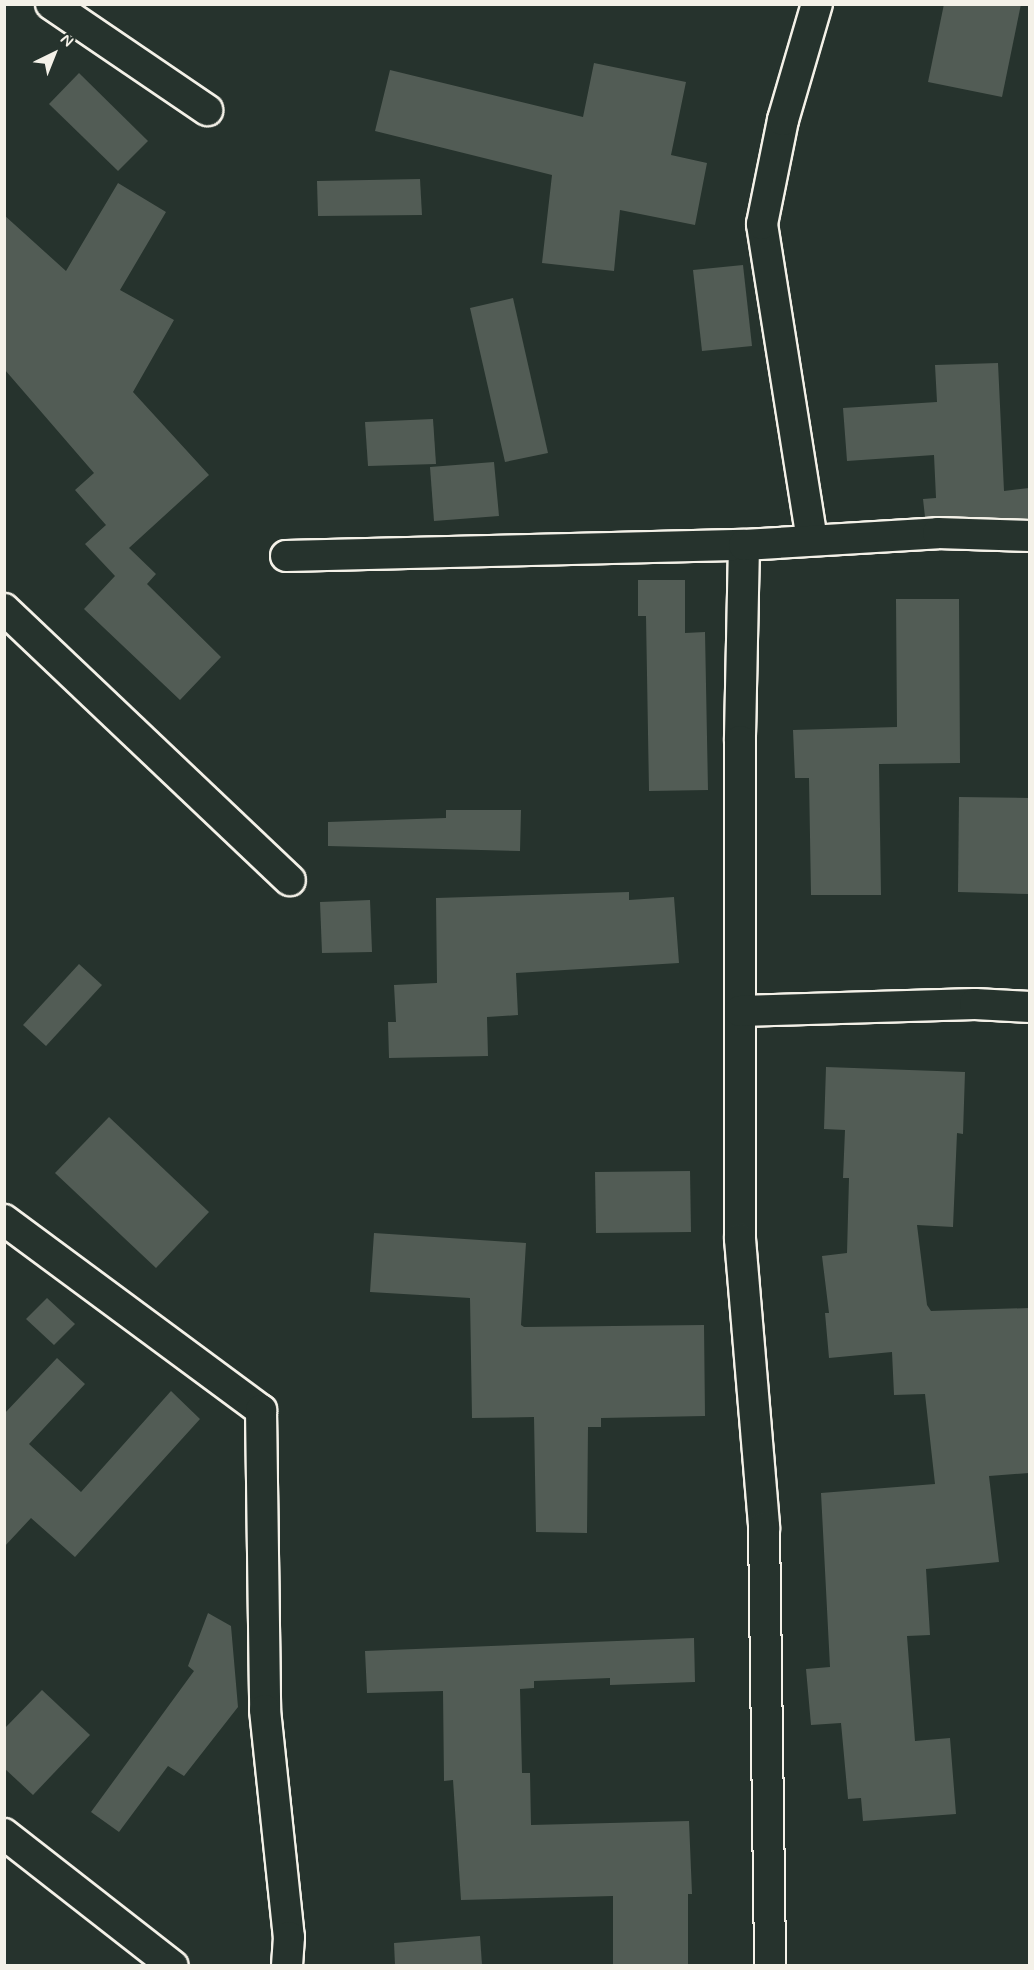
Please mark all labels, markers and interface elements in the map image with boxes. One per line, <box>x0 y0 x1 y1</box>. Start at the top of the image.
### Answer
north arrow <box>24 24 84 84</box>
text: N <box>56 29 78 52</box>

